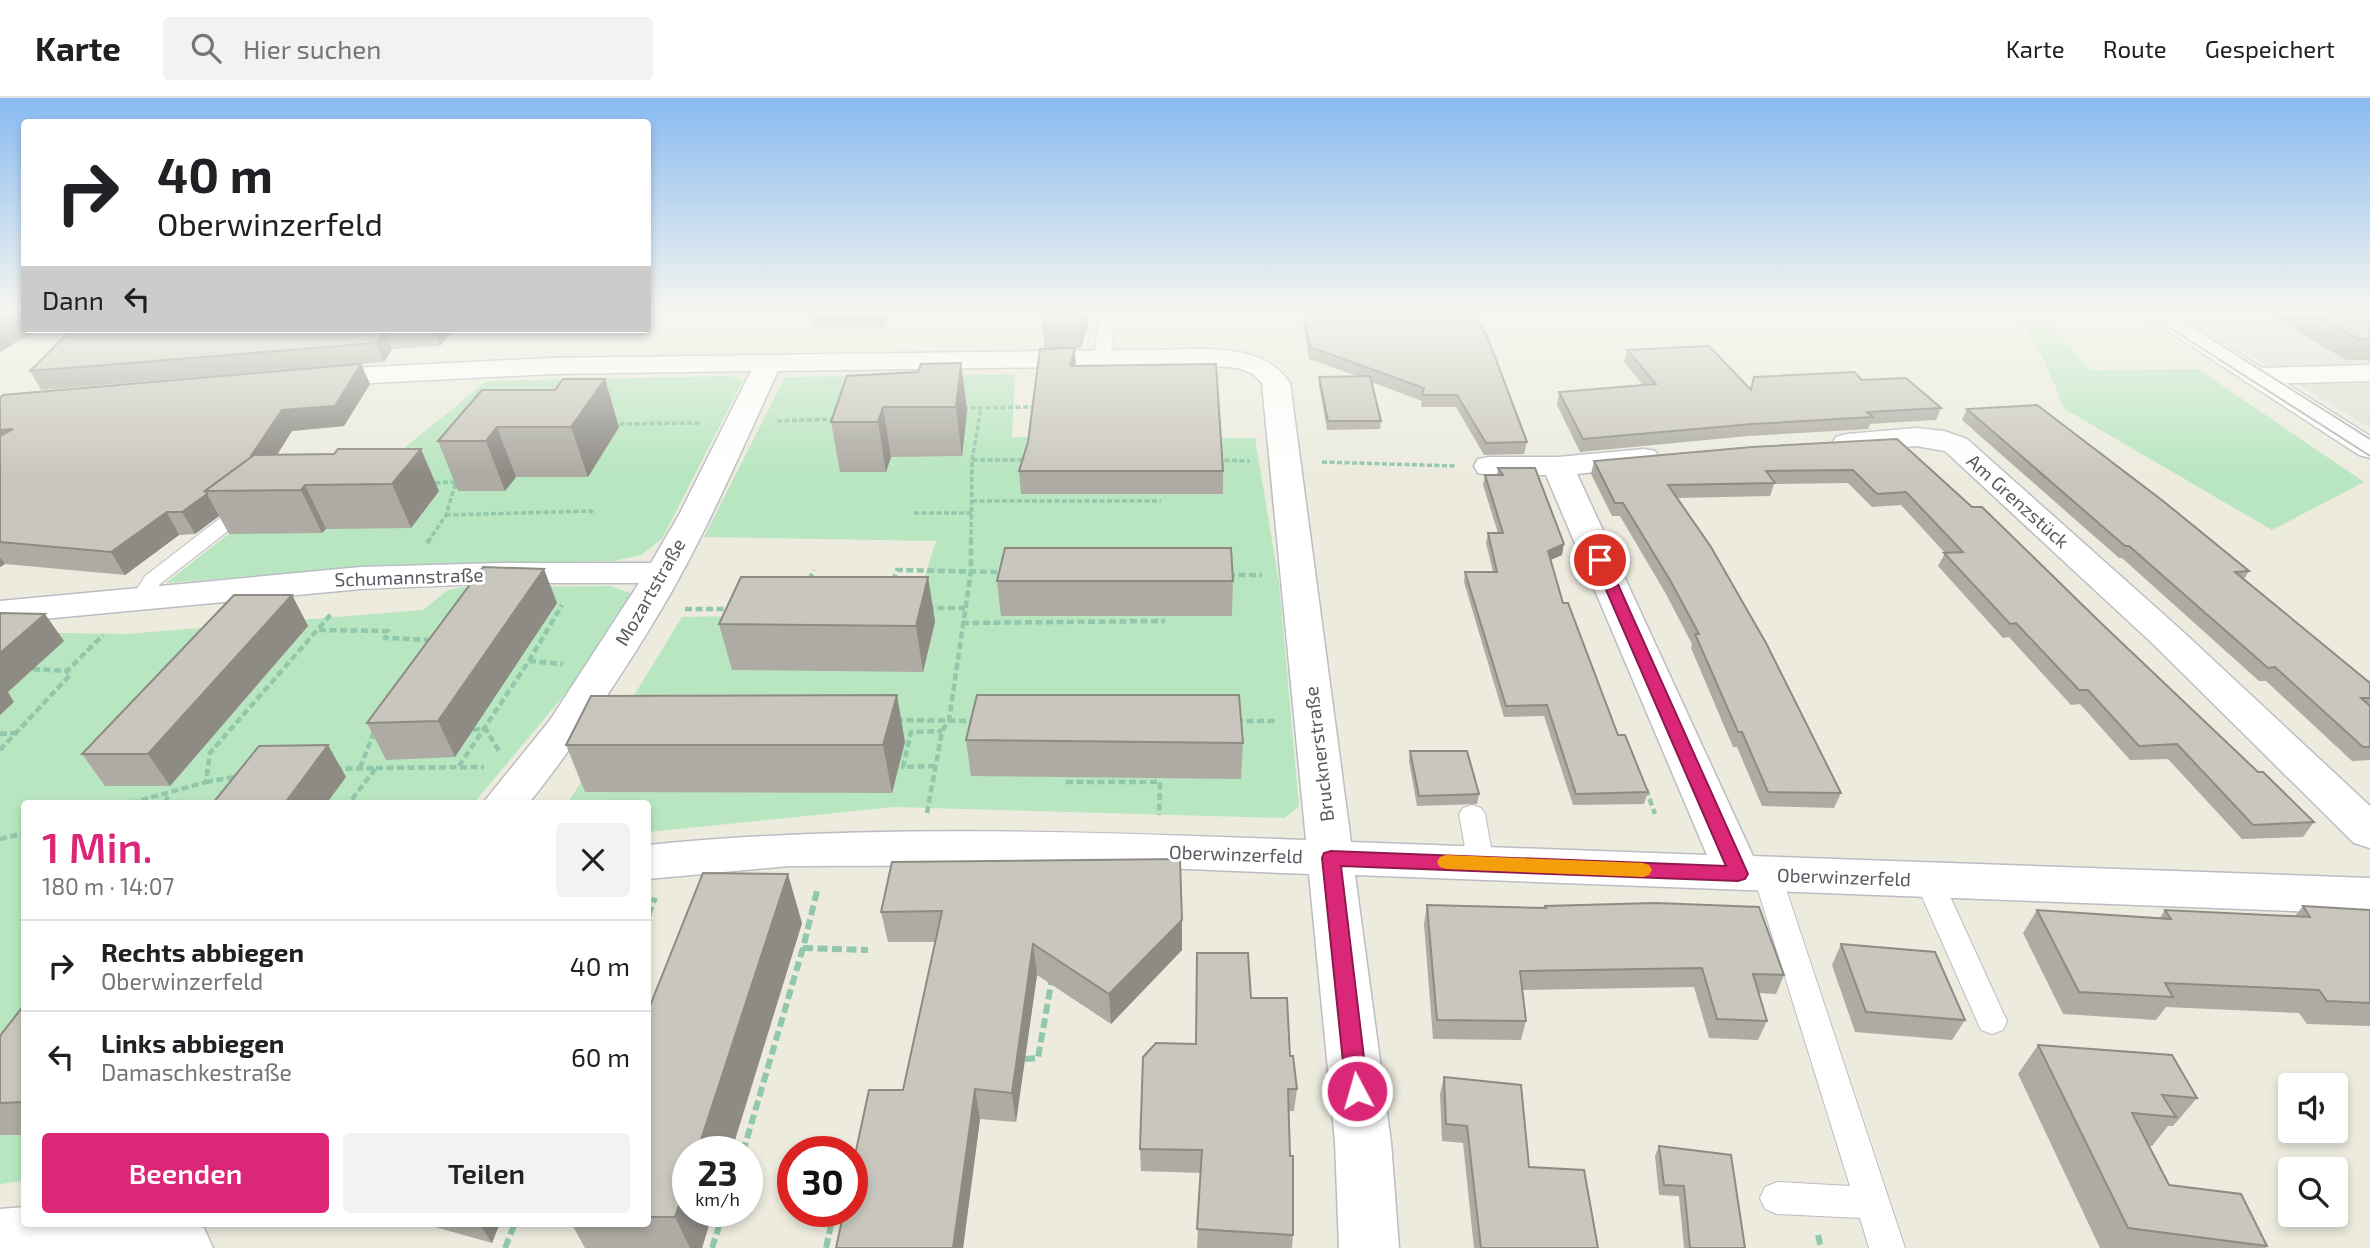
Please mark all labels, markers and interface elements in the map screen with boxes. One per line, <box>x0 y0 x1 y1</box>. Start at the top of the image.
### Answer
search box <box>163 17 653 80</box>
text: Karte <box>35 28 121 68</box>
icon: search <box>187 29 225 67</box>
text: Hier suchen <box>243 33 381 64</box>
text: Karte <box>2006 34 2065 63</box>
text: Route <box>2103 34 2167 63</box>
text: Gespeichert <box>2205 34 2335 63</box>
text: 40 m <box>157 144 273 203</box>
icon: right <box>42 147 133 238</box>
text: Oberwinzerfeld <box>157 204 383 242</box>
icon: left <box>118 280 156 318</box>
text: Dann <box>42 284 104 315</box>
street label: Am Grenzstück <box>1962 449 2074 553</box>
pin <box>1570 530 1630 590</box>
street label: Mozartstraße <box>610 534 690 650</box>
icon: arrive <box>1581 541 1619 579</box>
street label: Schumannstraße <box>334 562 484 591</box>
street label: Brucknerstraße <box>1299 685 1338 823</box>
text: 1 Min. <box>42 821 153 871</box>
button: close <box>556 823 630 897</box>
street label: Oberwinzerfeld <box>1169 840 1303 867</box>
street label: Oberwinzerfeld <box>1777 863 1911 890</box>
text: 180 m · 14:07 <box>42 872 174 900</box>
text: Rechts abbiegen <box>101 936 304 967</box>
icon: right <box>42 947 80 985</box>
text: 40 m <box>570 950 630 981</box>
text: Oberwinzerfeld <box>101 967 263 995</box>
text: Links abbiegen <box>101 1027 285 1058</box>
icon: left <box>42 1038 80 1076</box>
text: 60 m <box>571 1041 630 1072</box>
position arrow <box>1320 1054 1394 1128</box>
text: Damaschkestraße <box>101 1058 292 1086</box>
map controls <box>2278 1073 2348 1227</box>
button: sound <box>2278 1073 2348 1143</box>
button: Beenden <box>42 1133 329 1213</box>
button: Teilen <box>343 1133 630 1213</box>
speed limit sign: 30 <box>777 1136 868 1227</box>
text: 23 <box>697 1151 738 1193</box>
button: search <box>2278 1157 2348 1227</box>
text: km/h <box>695 1188 740 1210</box>

